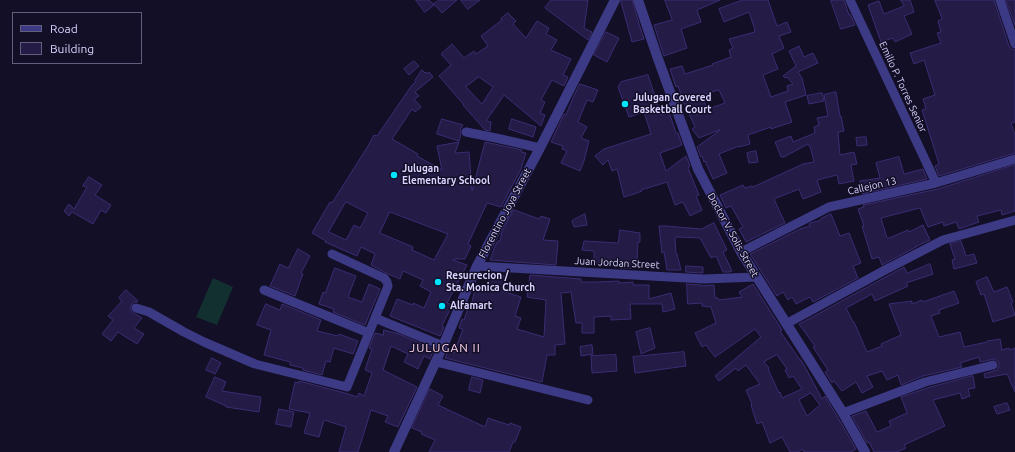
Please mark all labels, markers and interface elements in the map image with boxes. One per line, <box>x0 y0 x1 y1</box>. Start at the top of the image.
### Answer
legend <box>12 12 142 64</box>
text: Road <box>50 22 78 35</box>
street label: Emilio P. Torres Senior <box>877 40 929 134</box>
text: Building <box>50 42 94 55</box>
place label: Julugan Covered Basketball Court <box>633 92 712 116</box>
marker: Julugan Covered Basketball Court <box>620 99 630 109</box>
place label: Julugan Elementary School <box>402 163 490 186</box>
street label: Florentino Joya Street <box>476 166 534 260</box>
marker: Julugan Elementary School <box>389 170 399 180</box>
street label: Callejon 13 <box>846 175 898 197</box>
street label: Doctor V. Solis Street <box>705 191 761 279</box>
street label: Juan Jordan Street <box>574 255 660 271</box>
place label: Resurrecion / Sta. Monica Church <box>446 270 535 294</box>
marker: Resurrecion / Sta. Monica Church <box>433 277 443 287</box>
place label: Alfamart <box>450 300 492 312</box>
marker: Alfamart <box>437 301 447 311</box>
district label: JULUGAN II <box>409 341 481 355</box>

